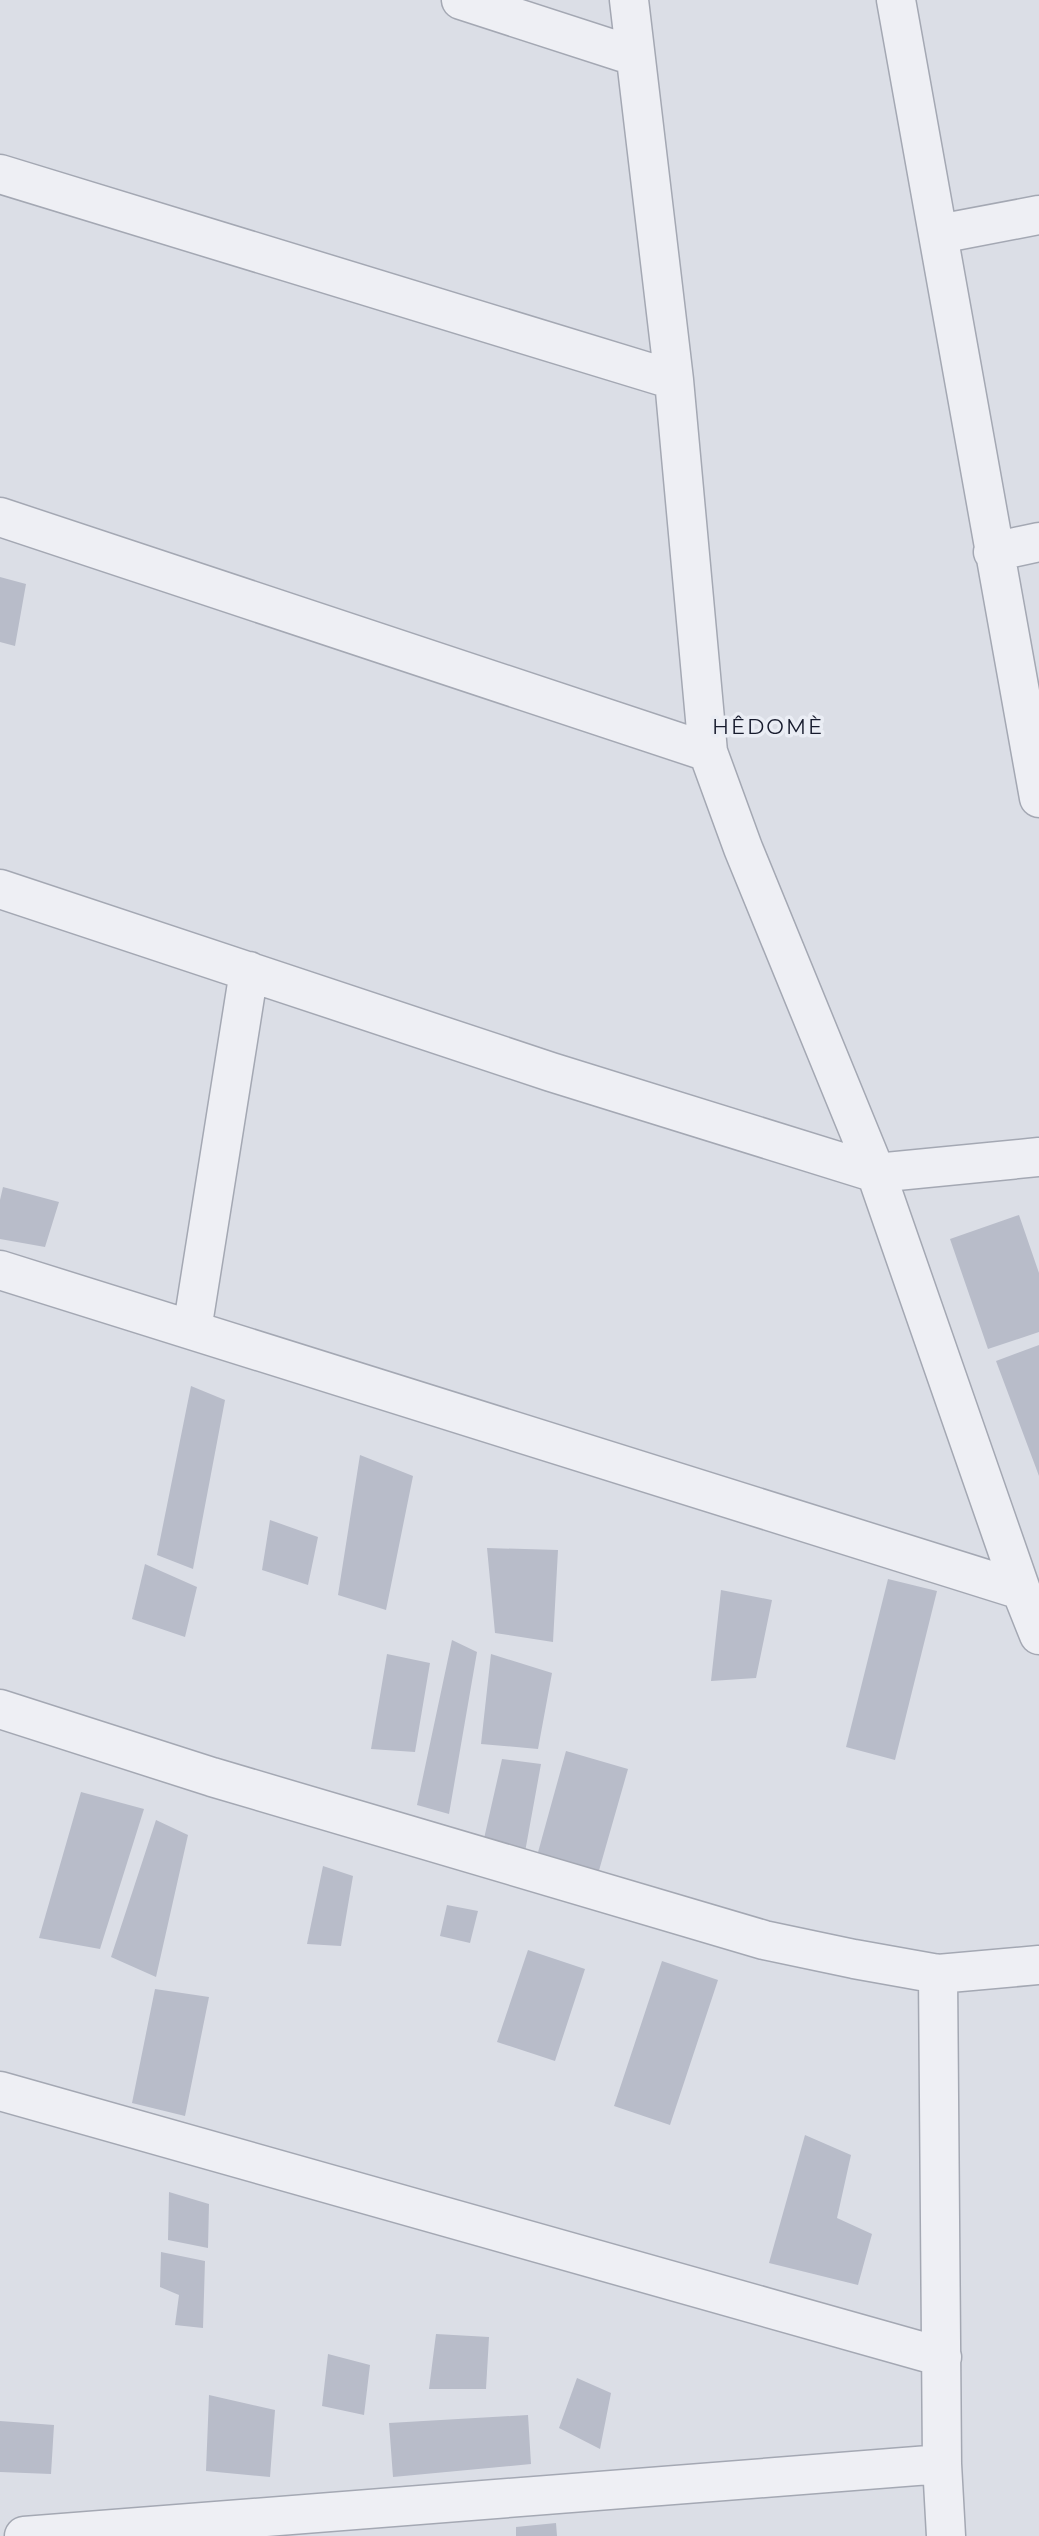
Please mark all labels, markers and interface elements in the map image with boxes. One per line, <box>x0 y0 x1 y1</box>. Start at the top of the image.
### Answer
district label: HÊDOMÈ <box>712 714 824 739</box>

